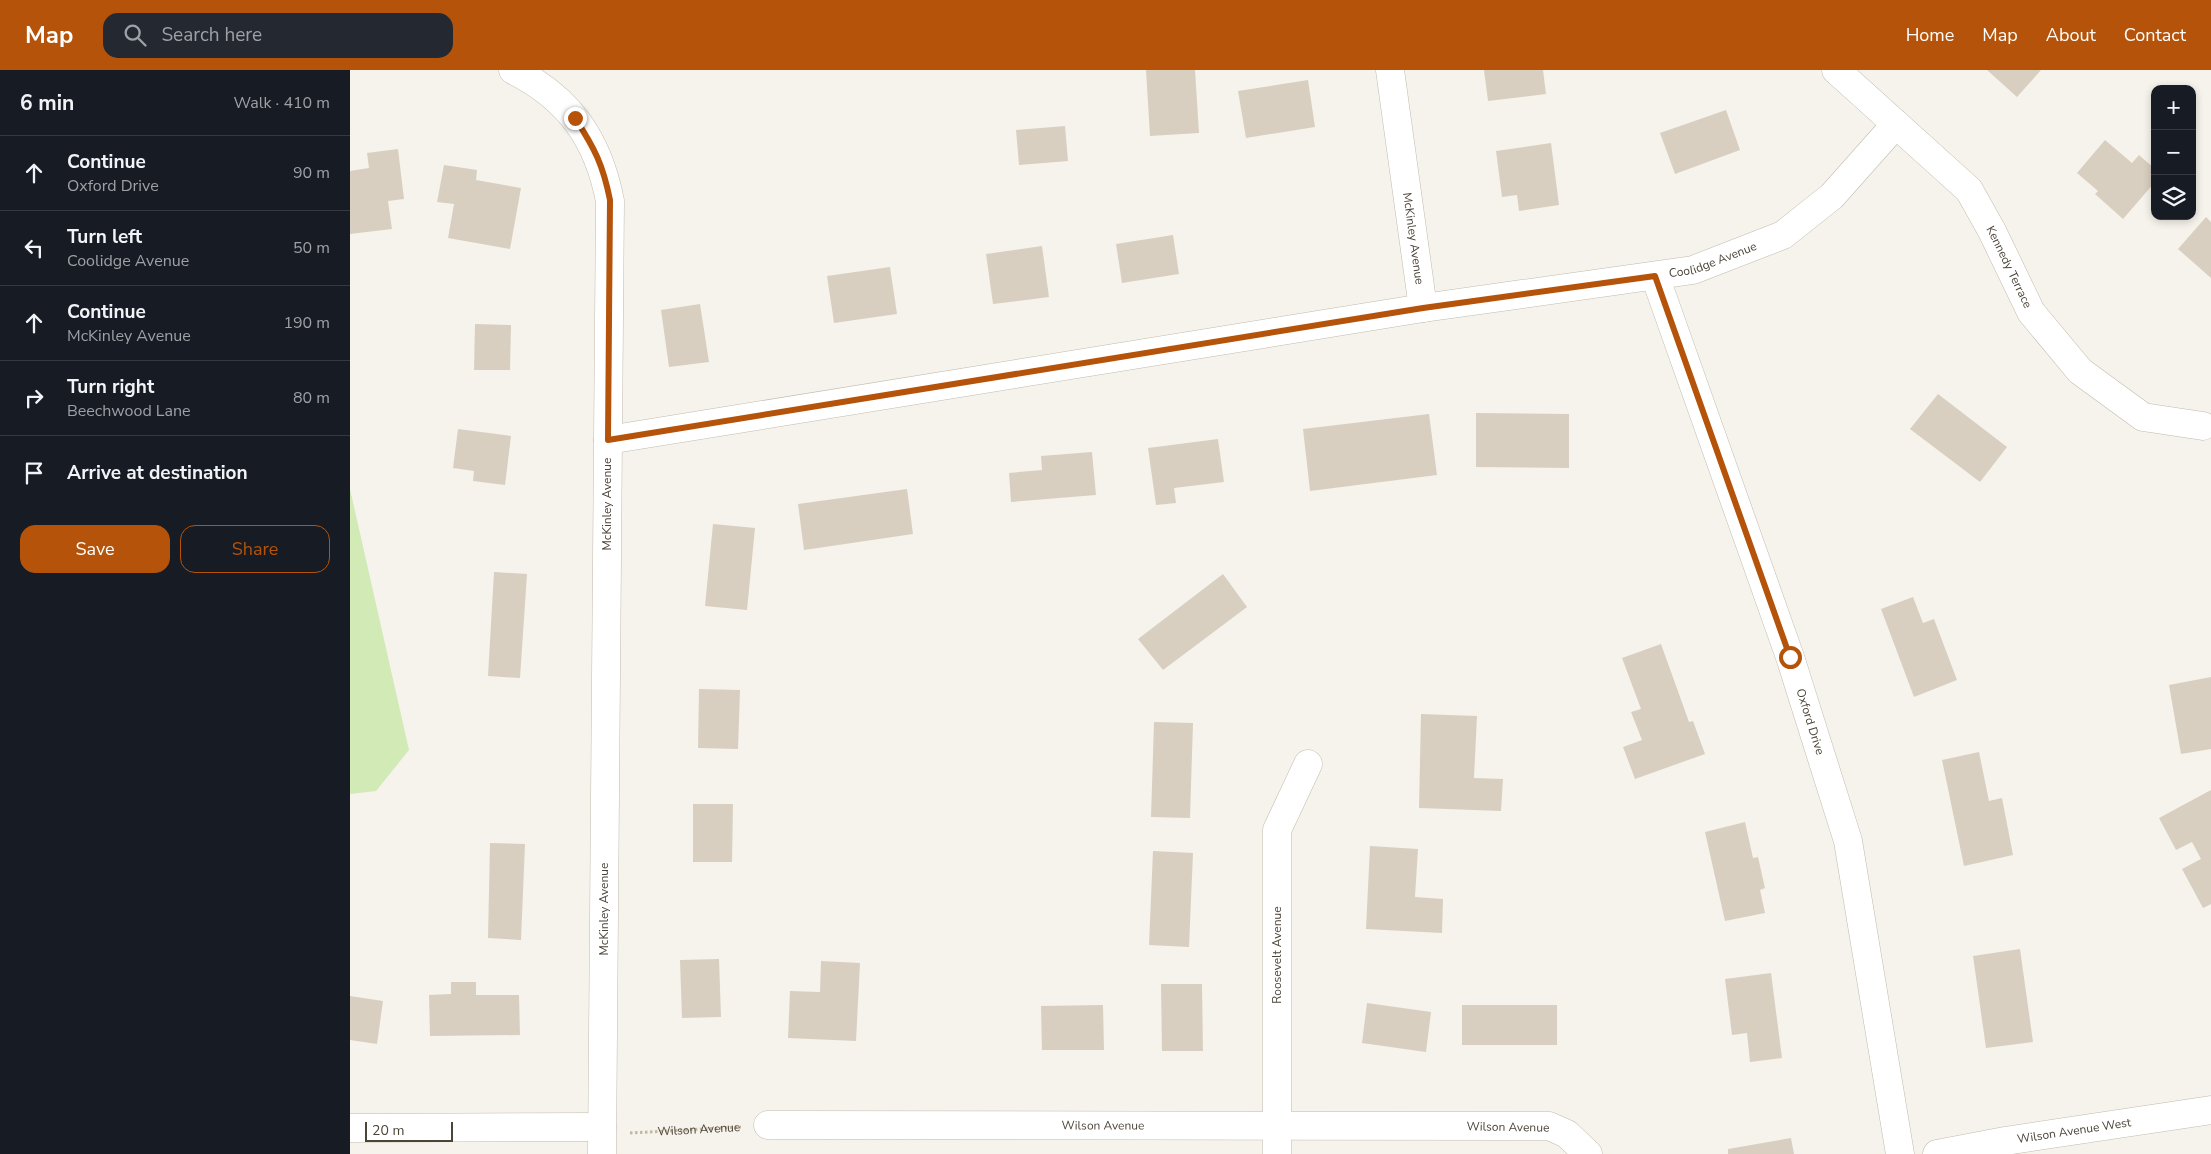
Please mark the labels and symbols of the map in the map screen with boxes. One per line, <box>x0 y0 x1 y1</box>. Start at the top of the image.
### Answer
route end <box>564 107 587 130</box>
street label: McKinley Avenue <box>1399 191 1428 286</box>
street label: Kennedy Terrace <box>1983 223 2036 311</box>
street label: Coolidge Avenue <box>1668 238 1759 281</box>
street label: McKinley Avenue <box>599 458 615 550</box>
route start <box>1779 646 1802 669</box>
street label: Oxford Drive <box>1792 686 1828 757</box>
street label: McKinley Avenue <box>596 863 612 955</box>
street label: Roosevelt Avenue <box>1269 906 1285 1004</box>
street label: Wilson Avenue West <box>2016 1114 2133 1147</box>
street label: Wilson Avenue <box>1062 1117 1144 1133</box>
street label: Wilson Avenue <box>1467 1118 1549 1136</box>
scale bar <box>365 1119 452 1142</box>
street label: Wilson Avenue <box>657 1119 741 1139</box>

